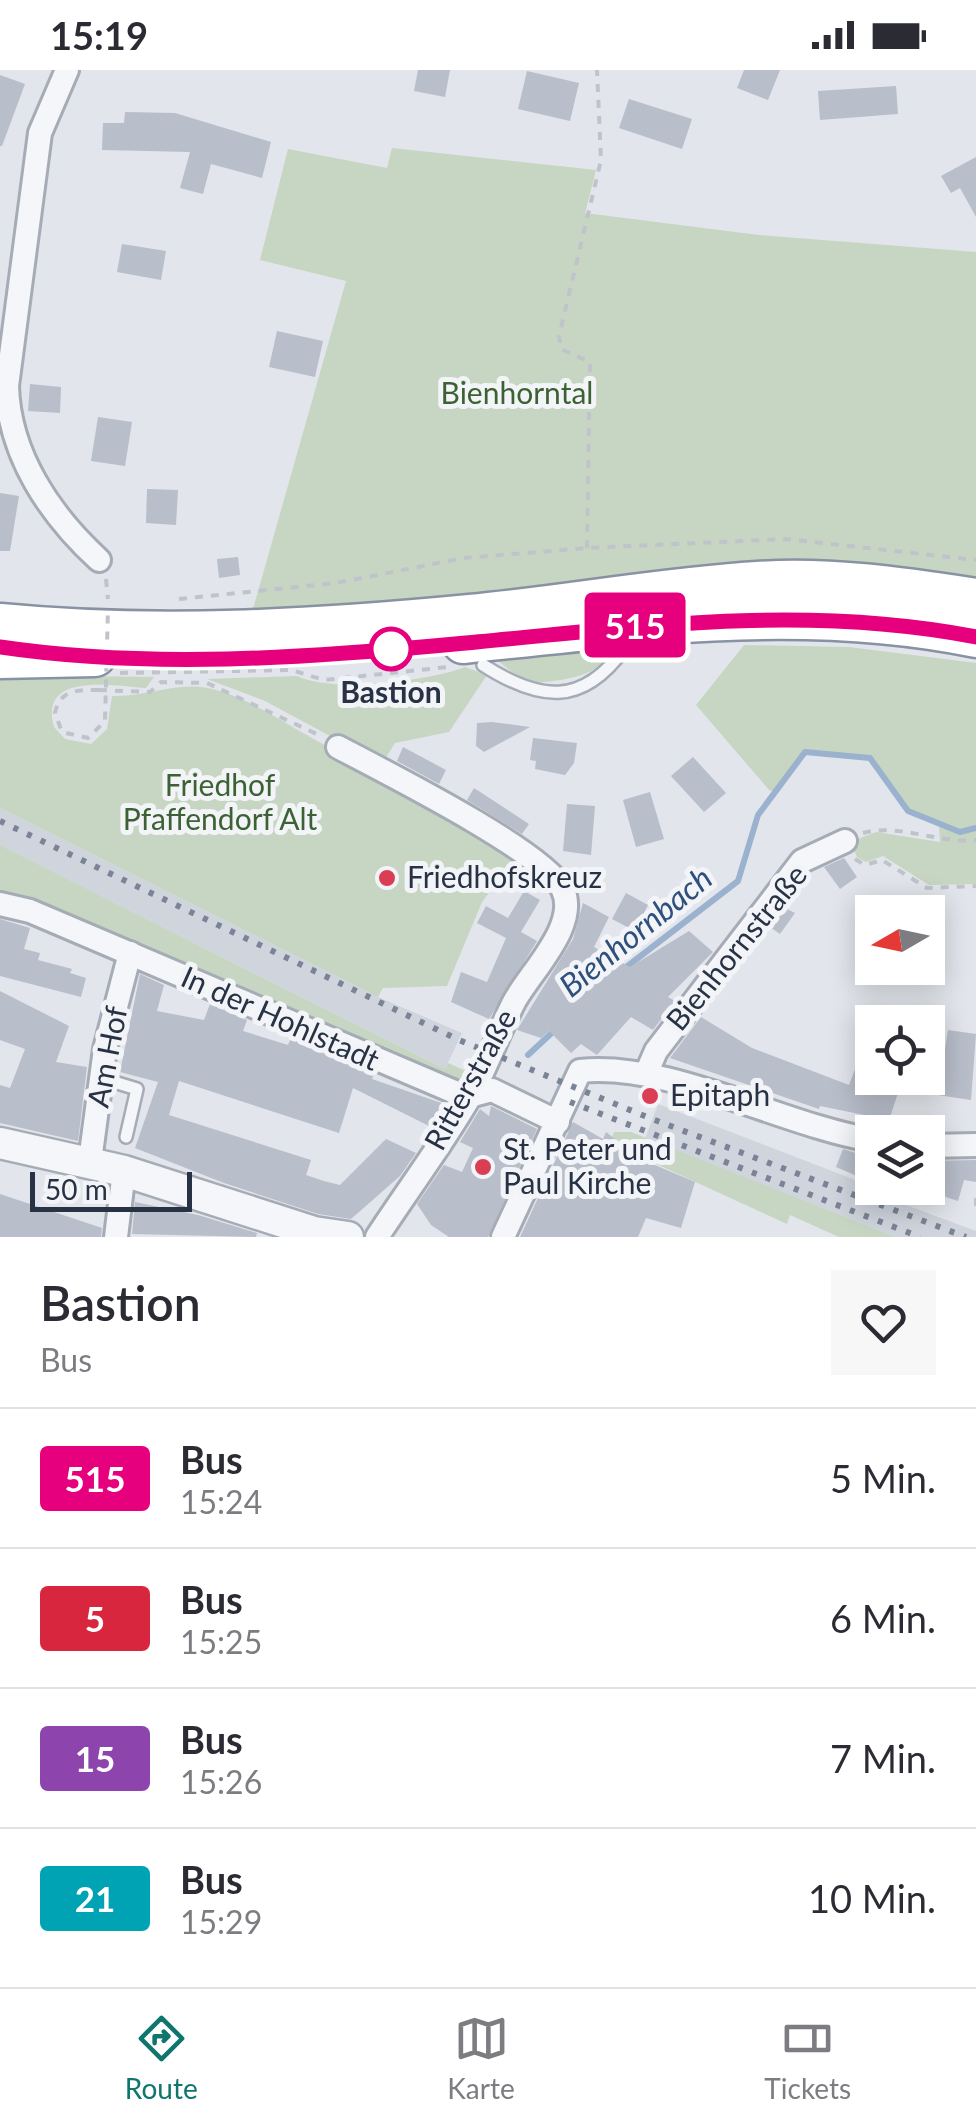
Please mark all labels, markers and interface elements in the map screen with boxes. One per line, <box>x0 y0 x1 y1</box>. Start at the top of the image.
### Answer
text: 15:19 <box>50 12 148 58</box>
park label: Bienhorntal <box>441 374 593 410</box>
line badge: 515 <box>578 592 692 658</box>
text: 515 <box>605 604 665 646</box>
marker: Bastion <box>370 628 412 670</box>
place label: Bastion <box>340 673 442 709</box>
park label: Friedhof Pfaffendorf Alt <box>123 766 318 836</box>
street label: Bienhornstraße <box>658 857 813 1037</box>
place label: Friedhofskreuz <box>407 858 602 894</box>
water label: Bienhornbach <box>551 858 719 1004</box>
marker: Friedhofskreuz <box>376 867 398 889</box>
north arrow <box>855 895 945 985</box>
map controls <box>855 895 945 1205</box>
street label: In der Hohlstadt <box>176 957 386 1077</box>
street label: Ritterstraße <box>416 1002 523 1156</box>
street label: Am Hof <box>79 1003 134 1110</box>
button: locate <box>855 1005 945 1095</box>
place label: Epitaph <box>670 1076 770 1112</box>
marker: Epitaph <box>639 1085 661 1107</box>
button: layers <box>855 1115 945 1205</box>
place label: St. Peter und Paul Kirche <box>503 1130 672 1200</box>
marker: St. Peter und Paul Kirche <box>472 1156 494 1178</box>
scale bar <box>30 1167 192 1212</box>
text: 50 m <box>45 1172 108 1206</box>
button: heart <box>831 1270 936 1375</box>
text: Bastion <box>40 1274 201 1331</box>
text: Bus <box>40 1340 92 1379</box>
text: Bus <box>180 1436 243 1482</box>
text: 5 Min. <box>830 1455 936 1501</box>
text: 515 <box>65 1457 125 1499</box>
text: 15:24 <box>180 1482 262 1521</box>
text: Bus <box>180 1576 243 1622</box>
text: 6 Min. <box>830 1595 936 1641</box>
text: 5 <box>85 1597 105 1639</box>
text: 15:25 <box>180 1622 262 1661</box>
text: Bus <box>180 1716 243 1762</box>
text: 7 Min. <box>830 1735 936 1781</box>
text: 15 <box>75 1737 115 1779</box>
text: 15:26 <box>180 1762 262 1801</box>
text: Bus <box>180 1856 243 1902</box>
text: 10 Min. <box>808 1875 936 1921</box>
text: 21 <box>75 1877 115 1919</box>
text: 15:29 <box>180 1902 262 1941</box>
tab: Route <box>125 2011 198 2105</box>
tab: Karte <box>447 2011 515 2105</box>
tab: Tickets <box>764 2011 851 2105</box>

